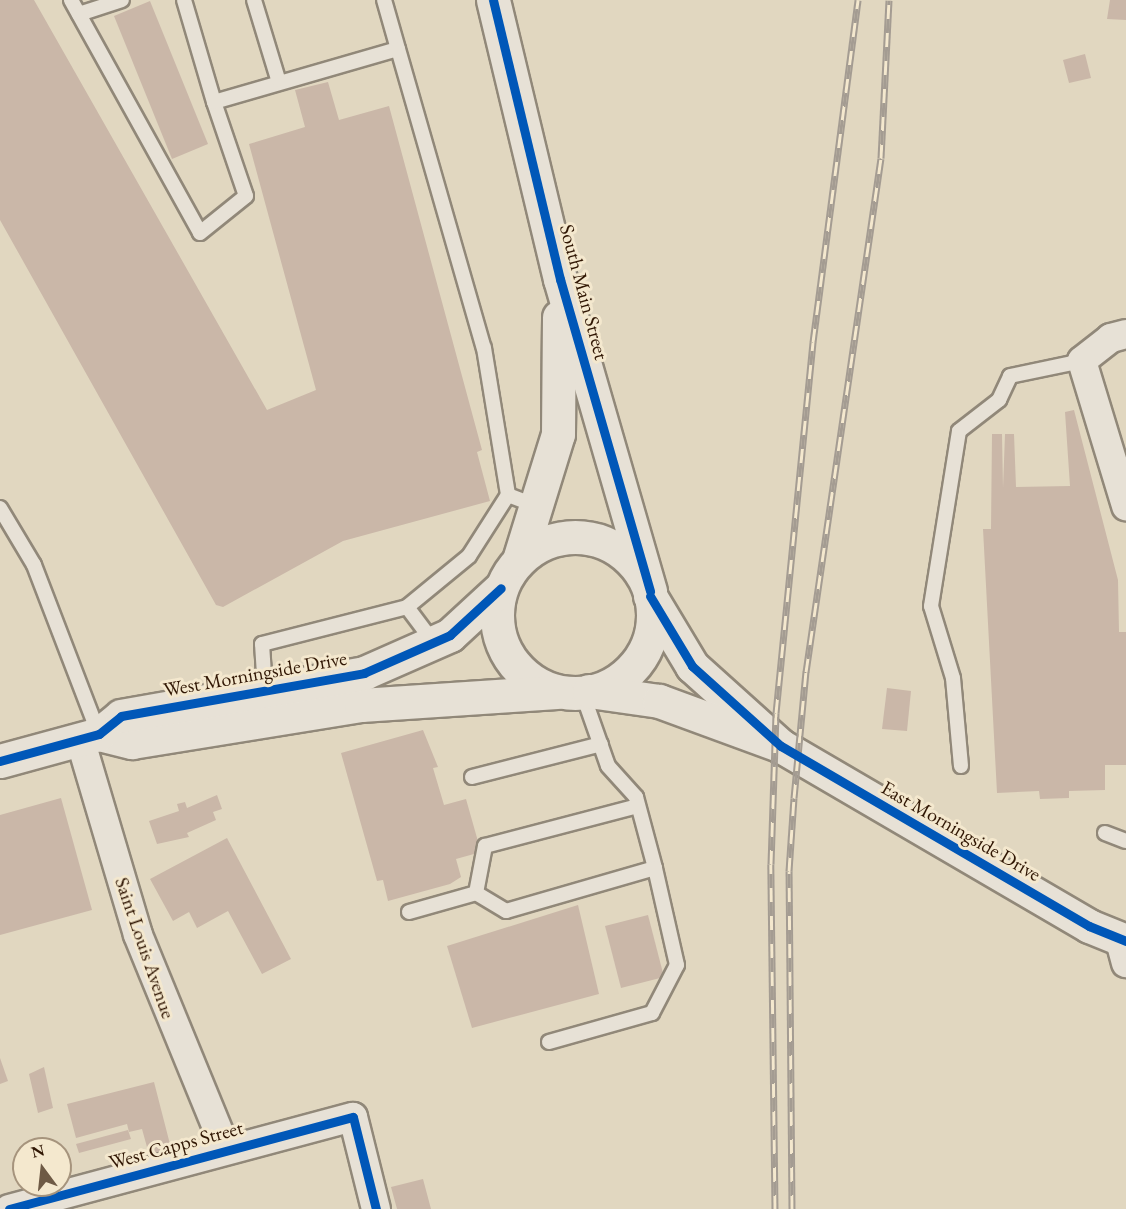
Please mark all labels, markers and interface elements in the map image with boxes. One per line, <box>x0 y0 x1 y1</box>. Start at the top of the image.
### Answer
street label: South Main Street <box>554 222 614 362</box>
street label: West Morningside Drive <box>161 646 349 702</box>
street label: East Morningside Drive <box>877 776 1045 886</box>
street label: Saint Louis Avenue <box>110 874 180 1022</box>
street label: West Capps Street <box>106 1116 246 1174</box>
north arrow <box>12 1137 72 1197</box>
text: N <box>29 1139 47 1163</box>

